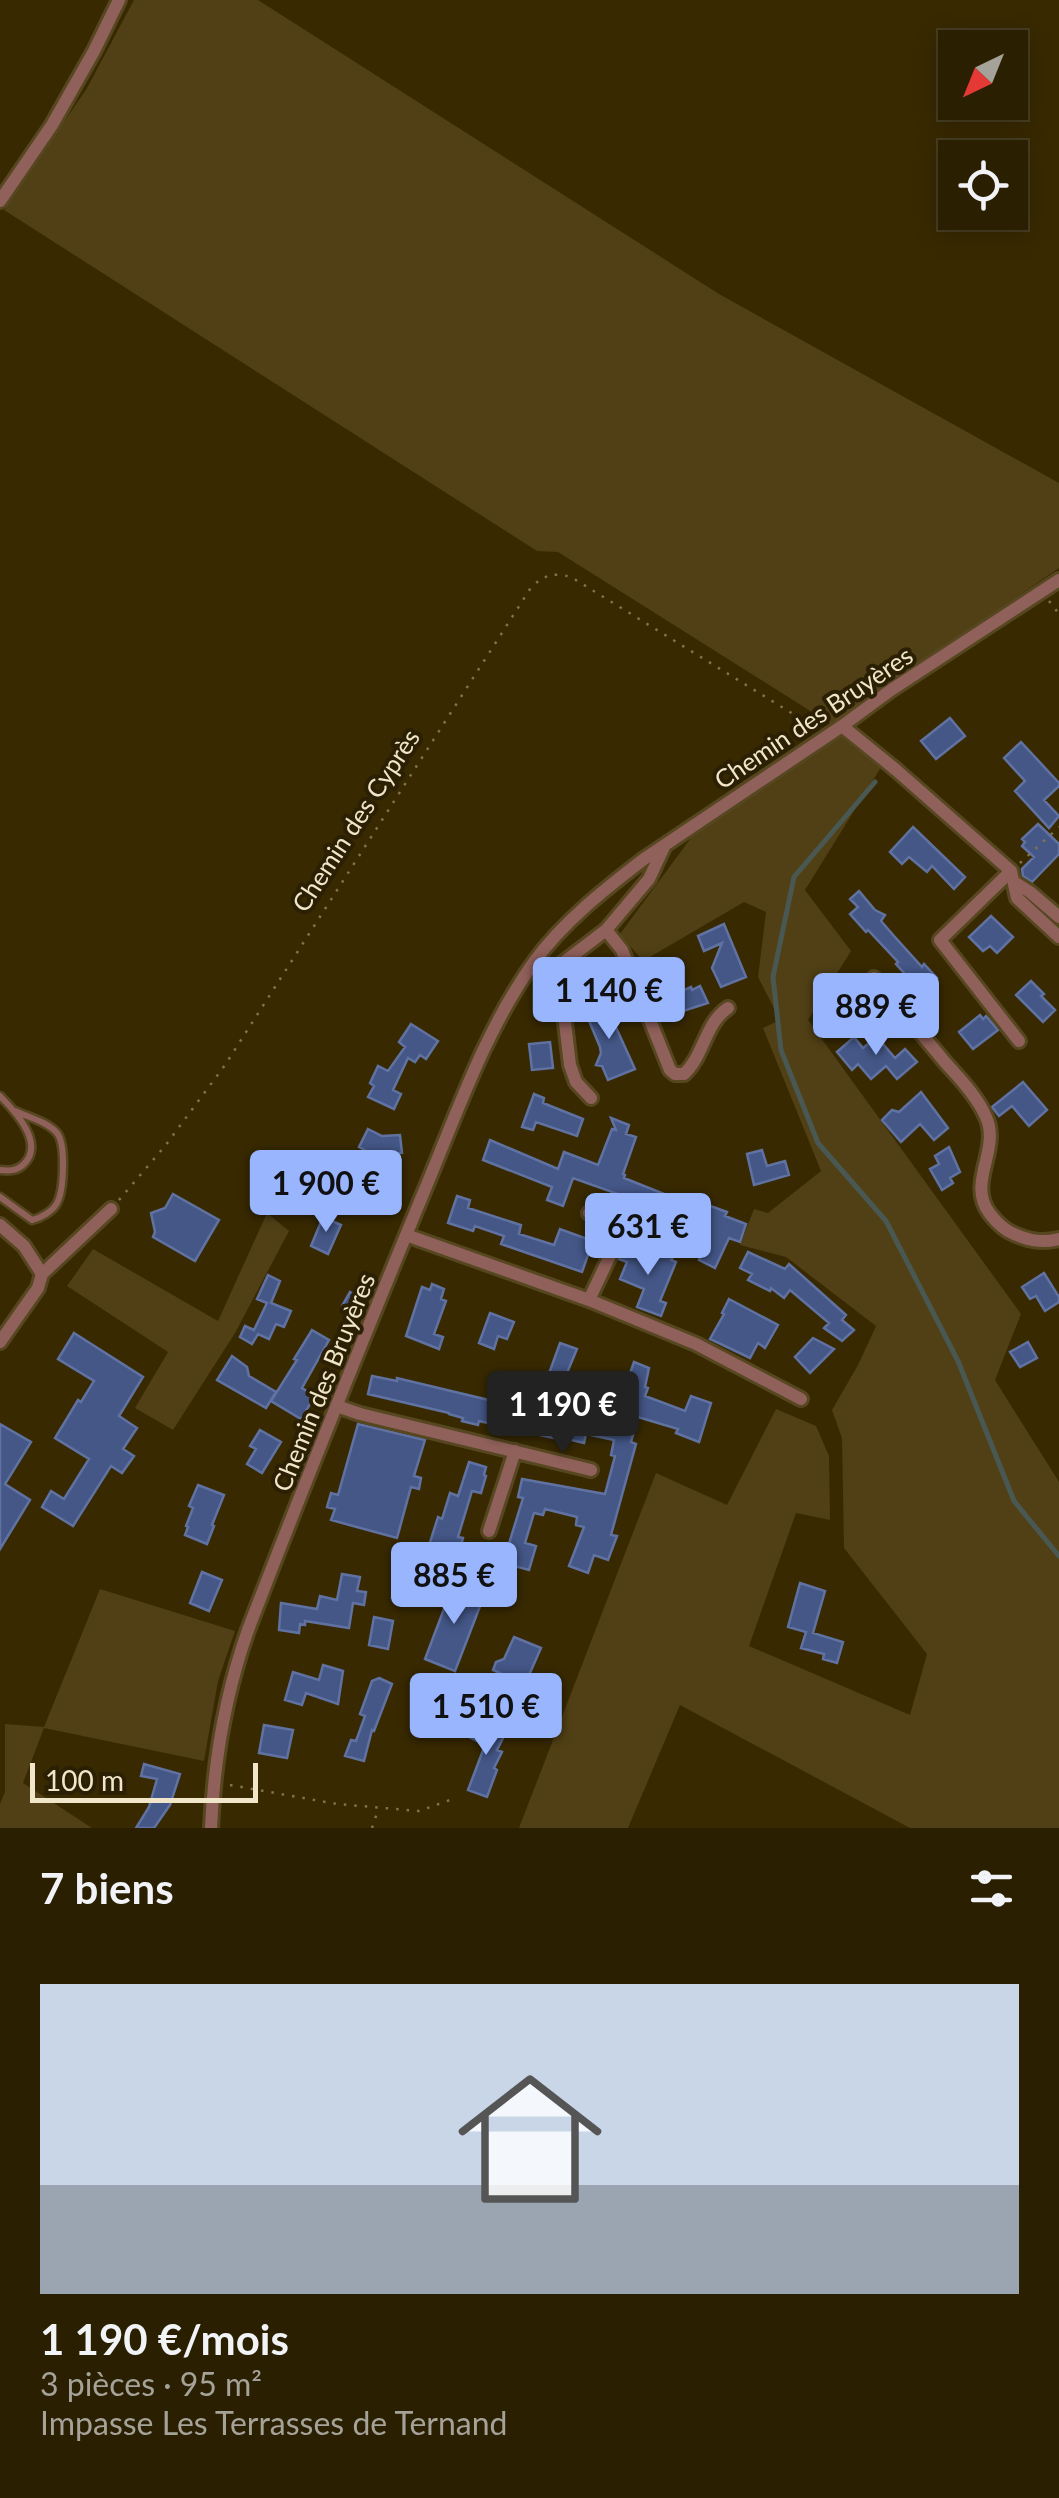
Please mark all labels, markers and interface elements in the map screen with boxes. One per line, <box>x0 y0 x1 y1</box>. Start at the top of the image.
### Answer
north arrow <box>938 30 1028 120</box>
map controls <box>938 30 1028 230</box>
button: locate <box>938 140 1028 230</box>
street label: Chemin des Bruyères <box>708 640 918 794</box>
street label: Chemin des Cyprès <box>285 723 425 917</box>
pin: 1 140 € <box>517 957 701 1042</box>
text: 1 140 € <box>555 970 663 1009</box>
pin: 889 € <box>806 973 946 1058</box>
text: 889 € <box>835 986 917 1025</box>
pin: 1 900 € <box>234 1150 418 1235</box>
text: 1 900 € <box>272 1163 380 1202</box>
pin: 631 € <box>578 1193 718 1278</box>
text: 631 € <box>607 1206 689 1245</box>
street label: Chemin des Bruyères <box>266 1269 380 1495</box>
pin: 1 190 € <box>471 1371 655 1456</box>
text: 1 190 € <box>509 1384 617 1423</box>
pin: 885 € <box>384 1542 524 1627</box>
text: 885 € <box>413 1555 495 1594</box>
pin: 1 510 € <box>394 1673 578 1758</box>
text: 1 510 € <box>432 1686 540 1725</box>
scale bar <box>30 1758 258 1802</box>
text: 100 m <box>45 1763 124 1797</box>
icon: filters <box>964 1861 1019 1916</box>
text: 7 biens <box>40 1863 174 1913</box>
icon: home <box>440 2049 620 2229</box>
text: 1 190 €/mois <box>40 2314 289 2364</box>
text: 3 pièces · 95 m² <box>40 2364 262 2403</box>
text: Impasse Les Terrasses de Ternand <box>40 2403 508 2442</box>

